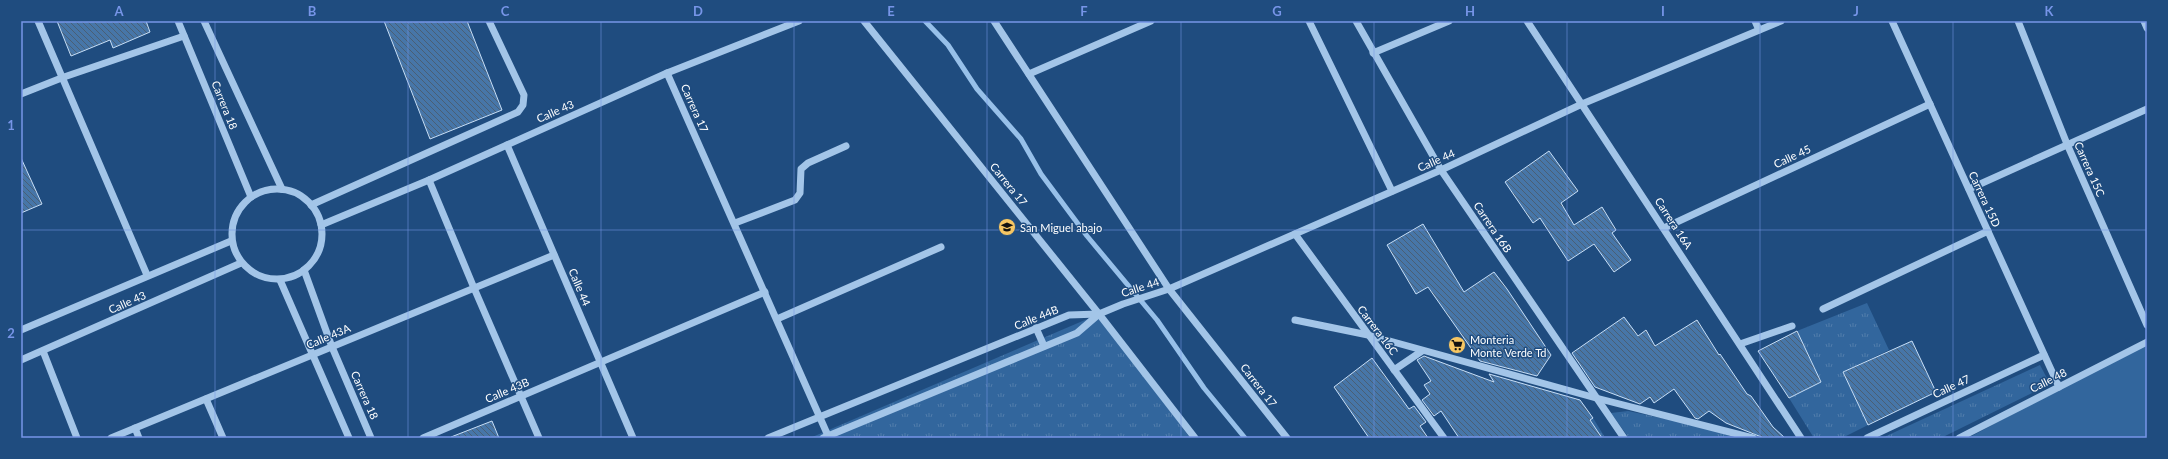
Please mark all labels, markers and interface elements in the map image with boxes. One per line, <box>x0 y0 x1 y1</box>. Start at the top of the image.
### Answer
text: A <box>113 3 124 19</box>
text: B <box>308 3 317 19</box>
text: C <box>501 3 510 19</box>
text: D <box>693 3 703 19</box>
text: E <box>887 3 895 19</box>
text: F <box>1080 3 1088 19</box>
text: G <box>1272 3 1282 19</box>
text: H <box>1465 3 1475 19</box>
text: I <box>1661 3 1665 19</box>
text: J <box>1853 3 1859 19</box>
text: K <box>2045 3 2055 19</box>
street label: Carrera 18 <box>209 79 241 131</box>
street label: Carrera 17 <box>679 82 711 134</box>
street label: Calle 43 <box>534 97 576 125</box>
text: 1 <box>7 117 15 133</box>
street label: Carrera 15C <box>2072 140 2108 199</box>
street label: Calle 45 <box>1771 142 1813 170</box>
street label: Calle 44 <box>1415 146 1457 174</box>
street label: Carrera 17 <box>988 160 1030 208</box>
street label: Carrera 15D <box>1966 169 2004 229</box>
street label: Carrera 16A <box>1653 195 1696 252</box>
street label: Carrera 16B <box>1471 199 1515 255</box>
school or university icon: San Miguel abajo <box>997 217 1017 237</box>
place label: San Miguel abajo <box>1020 221 1102 234</box>
street label: Calle 44 <box>566 266 594 308</box>
street label: Calle 44 <box>1119 275 1161 299</box>
street label: Calle 43 <box>106 288 148 316</box>
street label: Calle 44B <box>1012 302 1060 332</box>
street label: Carrera 16C <box>1355 303 1401 358</box>
street label: Calle 43A <box>304 321 353 351</box>
text: 2 <box>7 325 15 341</box>
place label: Monteria Monte Verde Td <box>1470 333 1546 359</box>
supermarket icon: Monteria Monte Verde Td <box>1447 335 1467 355</box>
street label: Carrera 17 <box>1238 361 1280 409</box>
street label: Calle 48 <box>2027 365 2069 395</box>
street label: Carrera 18 <box>349 369 381 421</box>
street label: Calle 47 <box>1930 372 1972 400</box>
street label: Calle 43B <box>483 375 531 405</box>

